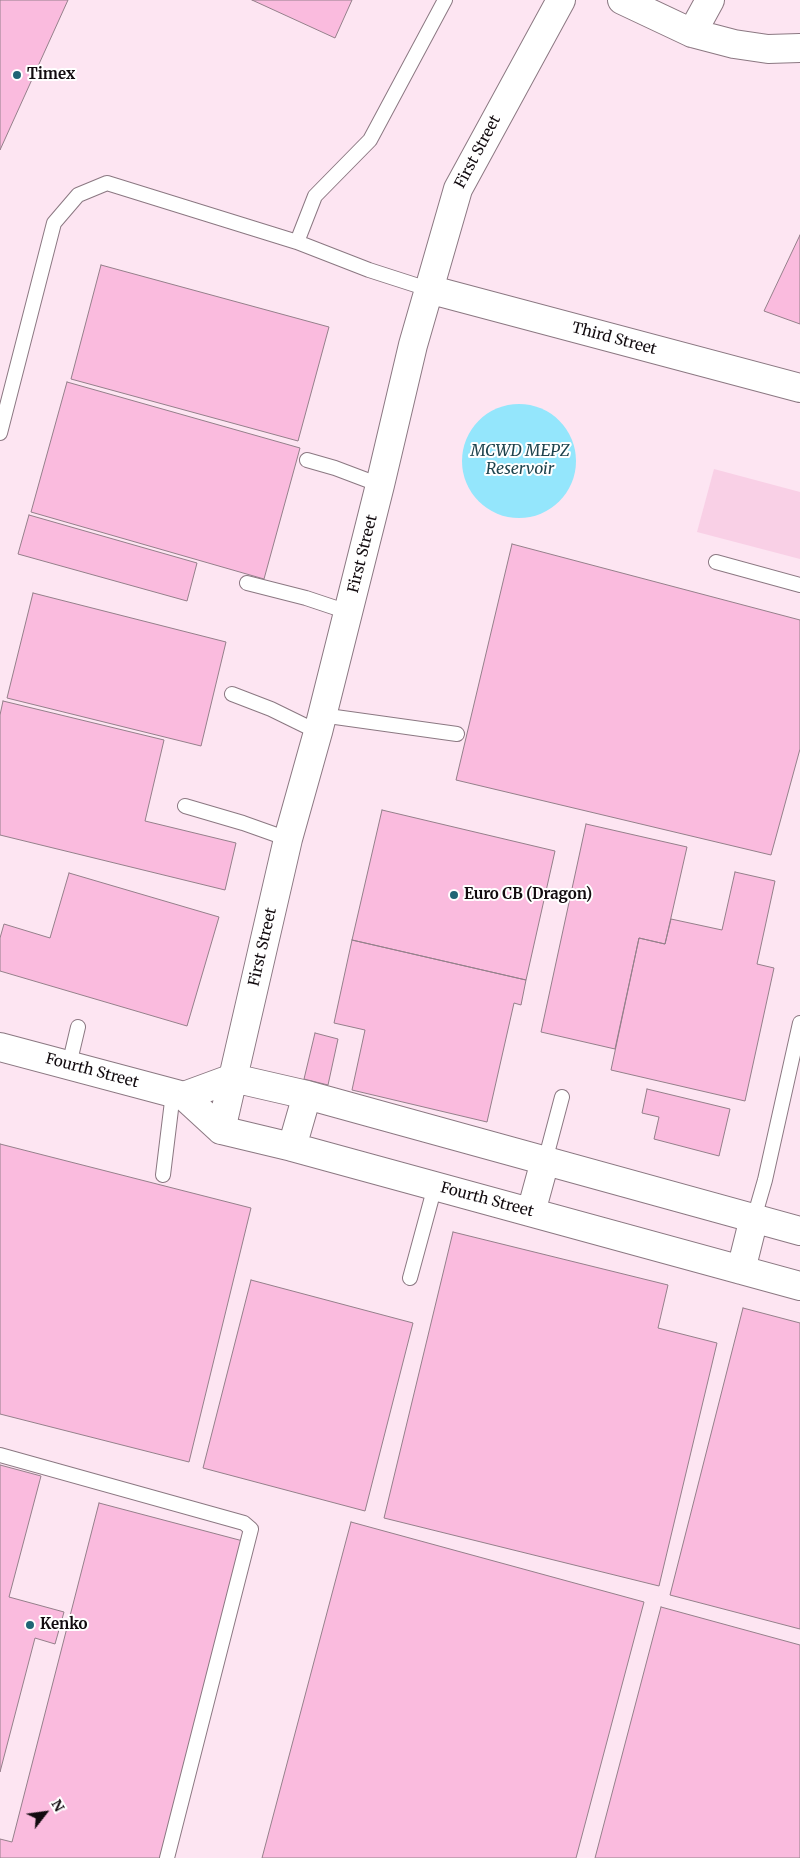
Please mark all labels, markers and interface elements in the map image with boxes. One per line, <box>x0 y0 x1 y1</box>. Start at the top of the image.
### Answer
place label: Timex <box>27 66 75 84</box>
marker: Timex <box>11 69 23 81</box>
street label: First Street <box>451 112 505 192</box>
street label: Third Street <box>570 319 658 359</box>
water label: MCWD MEPZ Reservoir <box>470 441 570 479</box>
street label: First Street <box>345 513 381 595</box>
place label: Euro CB (Dragon) <box>464 886 592 904</box>
marker: Euro CB (Dragon) <box>448 889 460 901</box>
street label: First Street <box>245 906 281 988</box>
street label: Fourth Street <box>44 1050 140 1092</box>
street label: Fourth Street <box>439 1179 535 1221</box>
place label: Kenko <box>40 1616 88 1634</box>
marker: Kenko <box>24 1619 36 1631</box>
north arrow <box>20 1788 70 1838</box>
text: N <box>47 1796 69 1815</box>

